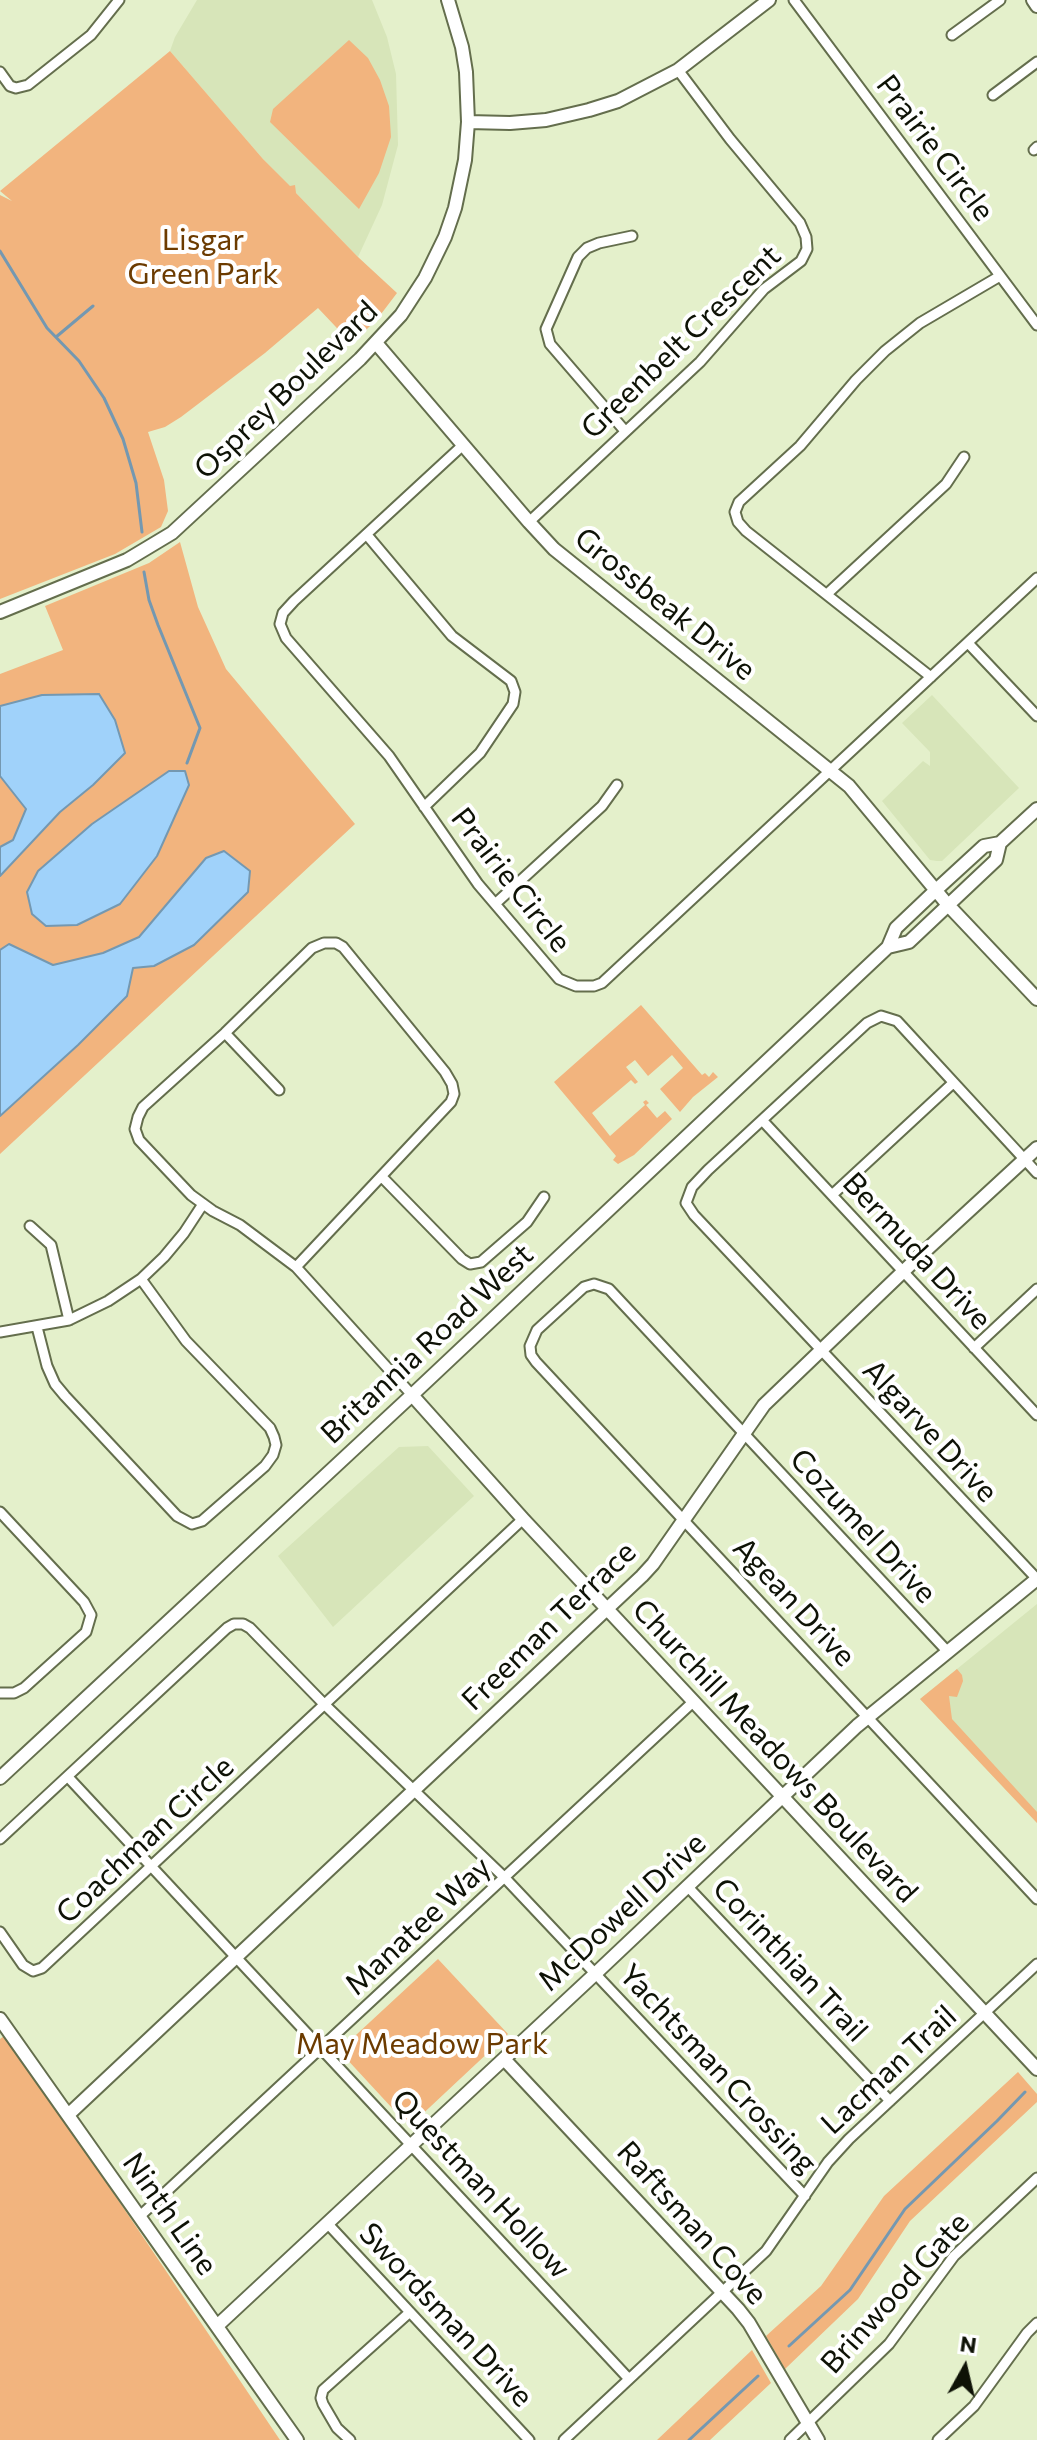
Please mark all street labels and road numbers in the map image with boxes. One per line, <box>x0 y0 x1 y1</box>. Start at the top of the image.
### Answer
street label: Prairie Circle <box>869 68 1001 228</box>
street label: Greenbelt Crescent <box>574 238 788 446</box>
street label: Osprey Boulevard <box>187 293 385 487</box>
street label: Grossbeak Drive <box>567 520 763 688</box>
street label: Prairie Circle <box>444 801 578 959</box>
street label: Bermuda Drive <box>835 1165 999 1337</box>
street label: Britannia Road West <box>314 1237 540 1451</box>
street label: Algarve Drive <box>855 1353 1005 1509</box>
street label: Cozumel Drive <box>782 1441 944 1611</box>
street label: Agean Drive <box>725 1530 863 1674</box>
street label: Freeman Terrace <box>455 1534 643 1718</box>
street label: Churchill Meadows Boulevard <box>625 1592 925 1910</box>
street label: Coachman Circle <box>49 1749 241 1931</box>
street label: McDowell Drive <box>531 1825 713 1999</box>
street label: Manatee Way <box>338 1849 498 2003</box>
street label: Corinthian Trail <box>705 1871 875 2049</box>
street label: Yachtsman Crossing <box>612 1957 824 2181</box>
street label: Lacman Trail <box>814 1998 964 2142</box>
street label: Questman Hollow <box>384 2082 578 2286</box>
street label: Raftsman Cove <box>609 2134 775 2312</box>
street label: Ninth Line <box>115 2146 225 2282</box>
street label: Brinwood Gate <box>813 2205 977 2381</box>
street label: Swordsman Drive <box>352 2216 540 2414</box>

